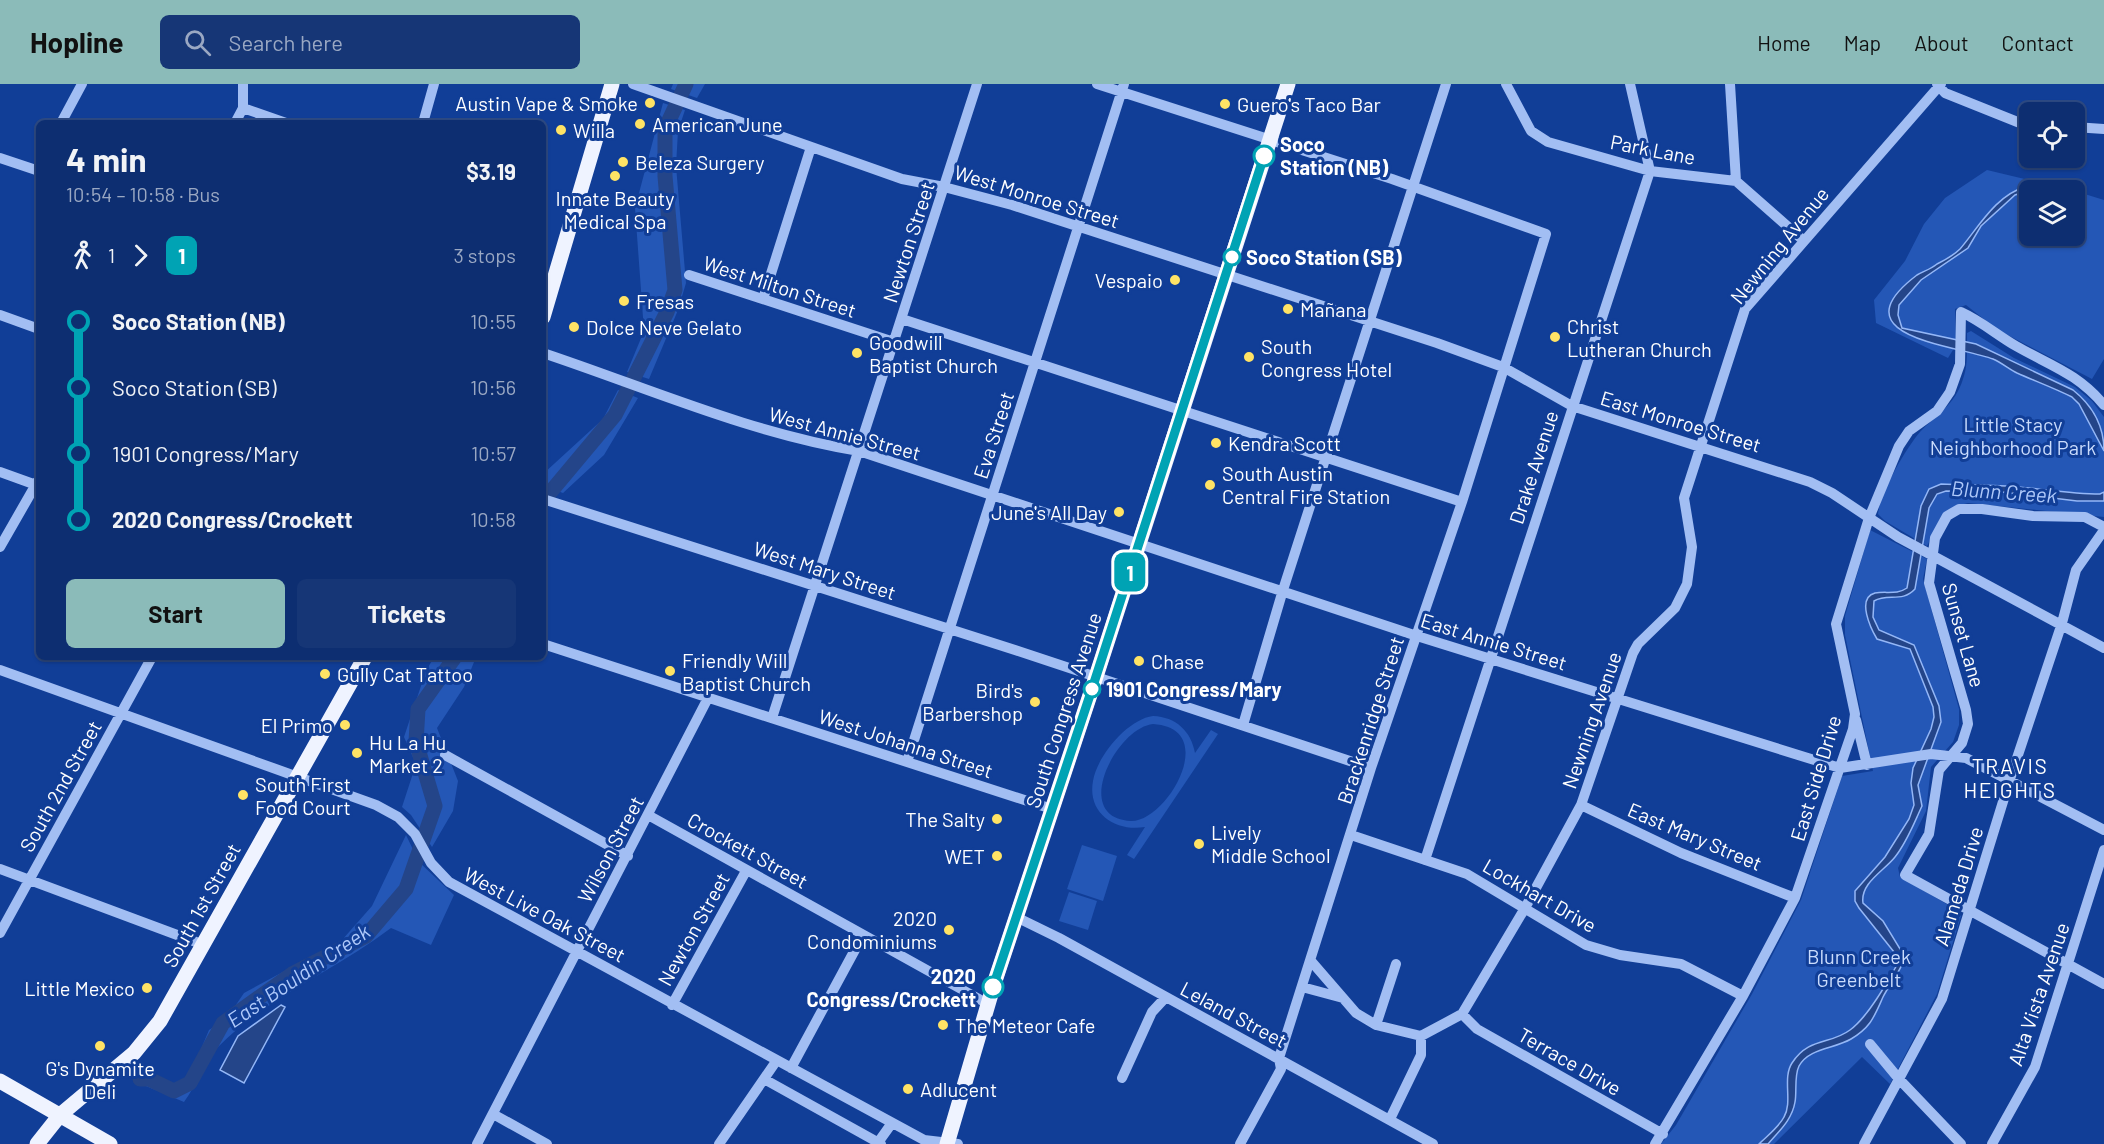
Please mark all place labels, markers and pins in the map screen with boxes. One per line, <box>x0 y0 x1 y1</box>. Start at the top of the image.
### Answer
place label: Austin Vape & Smoke <box>455 91 638 115</box>
place label: Guero's Taco Bar <box>1237 92 1381 116</box>
marker: Austin Vape & Smoke <box>643 96 657 110</box>
marker: Guero's Taco Bar <box>1218 97 1232 111</box>
place label: American June <box>652 112 783 136</box>
marker: American June <box>633 117 647 131</box>
place label: Willa <box>573 118 615 142</box>
marker: Willa <box>554 123 568 137</box>
place label: Soco Station (NB) <box>1280 132 1388 179</box>
marker: Soco Station (NB) <box>1253 145 1275 167</box>
place label: Beleza Surgery <box>635 150 764 174</box>
marker: Beleza Surgery <box>616 155 630 169</box>
marker: Innate Beauty Medical Spa <box>608 169 622 183</box>
place label: Innate Beauty Medical Spa <box>555 186 675 233</box>
place label: Soco Station (SB) <box>1246 245 1402 269</box>
marker: Soco Station (SB) <box>1223 248 1241 266</box>
place label: Vespaio <box>1095 268 1163 292</box>
marker: Vespaio <box>1168 273 1182 287</box>
place label: Fresas <box>636 289 694 313</box>
marker: Fresas <box>617 294 631 308</box>
place label: Mañana <box>1300 297 1367 321</box>
marker: Mañana <box>1281 302 1295 316</box>
place label: Christ Lutheran Church <box>1567 314 1712 361</box>
place label: Dolce Neve Gelato <box>586 315 742 339</box>
marker: Dolce Neve Gelato <box>567 320 581 334</box>
place label: Goodwill Baptist Church <box>869 330 998 377</box>
marker: Christ Lutheran Church <box>1548 330 1562 344</box>
place label: South Congress Hotel <box>1261 334 1392 381</box>
marker: Goodwill Baptist Church <box>850 346 864 360</box>
marker: South Congress Hotel <box>1242 350 1256 364</box>
place label: Kendra Scott <box>1228 431 1341 455</box>
marker: Kendra Scott <box>1209 436 1223 450</box>
place label: South Austin Central Fire Station <box>1222 461 1390 508</box>
marker: South Austin Central Fire Station <box>1203 478 1217 492</box>
place label: June's All Day <box>991 500 1107 524</box>
marker: June's All Day <box>1112 505 1126 519</box>
place label: Friendly Will Baptist Church <box>682 648 811 695</box>
place label: Chase <box>1151 649 1204 673</box>
marker: Chase <box>1132 654 1146 668</box>
place label: Gully Cat Tattoo <box>337 662 473 686</box>
marker: Friendly Will Baptist Church <box>663 664 677 678</box>
marker: Gully Cat Tattoo <box>318 667 332 681</box>
place label: 1901 Congress/Mary <box>1106 677 1282 701</box>
place label: Bird's Barbershop <box>922 678 1023 725</box>
marker: 1901 Congress/Mary <box>1083 680 1101 698</box>
marker: Bird's Barbershop <box>1028 695 1042 709</box>
place label: El Primo <box>261 713 333 737</box>
marker: El Primo <box>338 718 352 732</box>
place label: Hu La Hu Market 2 <box>369 730 446 777</box>
marker: Hu La Hu Market 2 <box>350 746 364 760</box>
place label: South First Food Court <box>255 772 351 819</box>
marker: South First Food Court <box>236 788 250 802</box>
place label: The Salty <box>905 807 985 831</box>
marker: The Salty <box>990 812 1004 826</box>
place label: Lively Middle School <box>1211 820 1331 867</box>
marker: Lively Middle School <box>1192 837 1206 851</box>
place label: WET <box>944 844 985 868</box>
marker: WET <box>990 849 1004 863</box>
place label: 2020 Condominiums <box>807 906 937 953</box>
marker: 2020 Condominiums <box>942 923 956 937</box>
place label: 2020 Congress/Crockett <box>806 964 976 1011</box>
place label: Little Mexico <box>24 976 135 1000</box>
marker: 2020 Congress/Crockett <box>982 976 1004 998</box>
marker: Little Mexico <box>140 981 154 995</box>
place label: The Meteor Cafe <box>955 1013 1095 1037</box>
marker: The Meteor Cafe <box>936 1018 950 1032</box>
marker: G's Dynamite Deli <box>93 1039 107 1053</box>
place label: G's Dynamite Deli <box>45 1056 155 1103</box>
place label: Adlucent <box>920 1077 997 1101</box>
marker: Adlucent <box>901 1082 915 1096</box>

